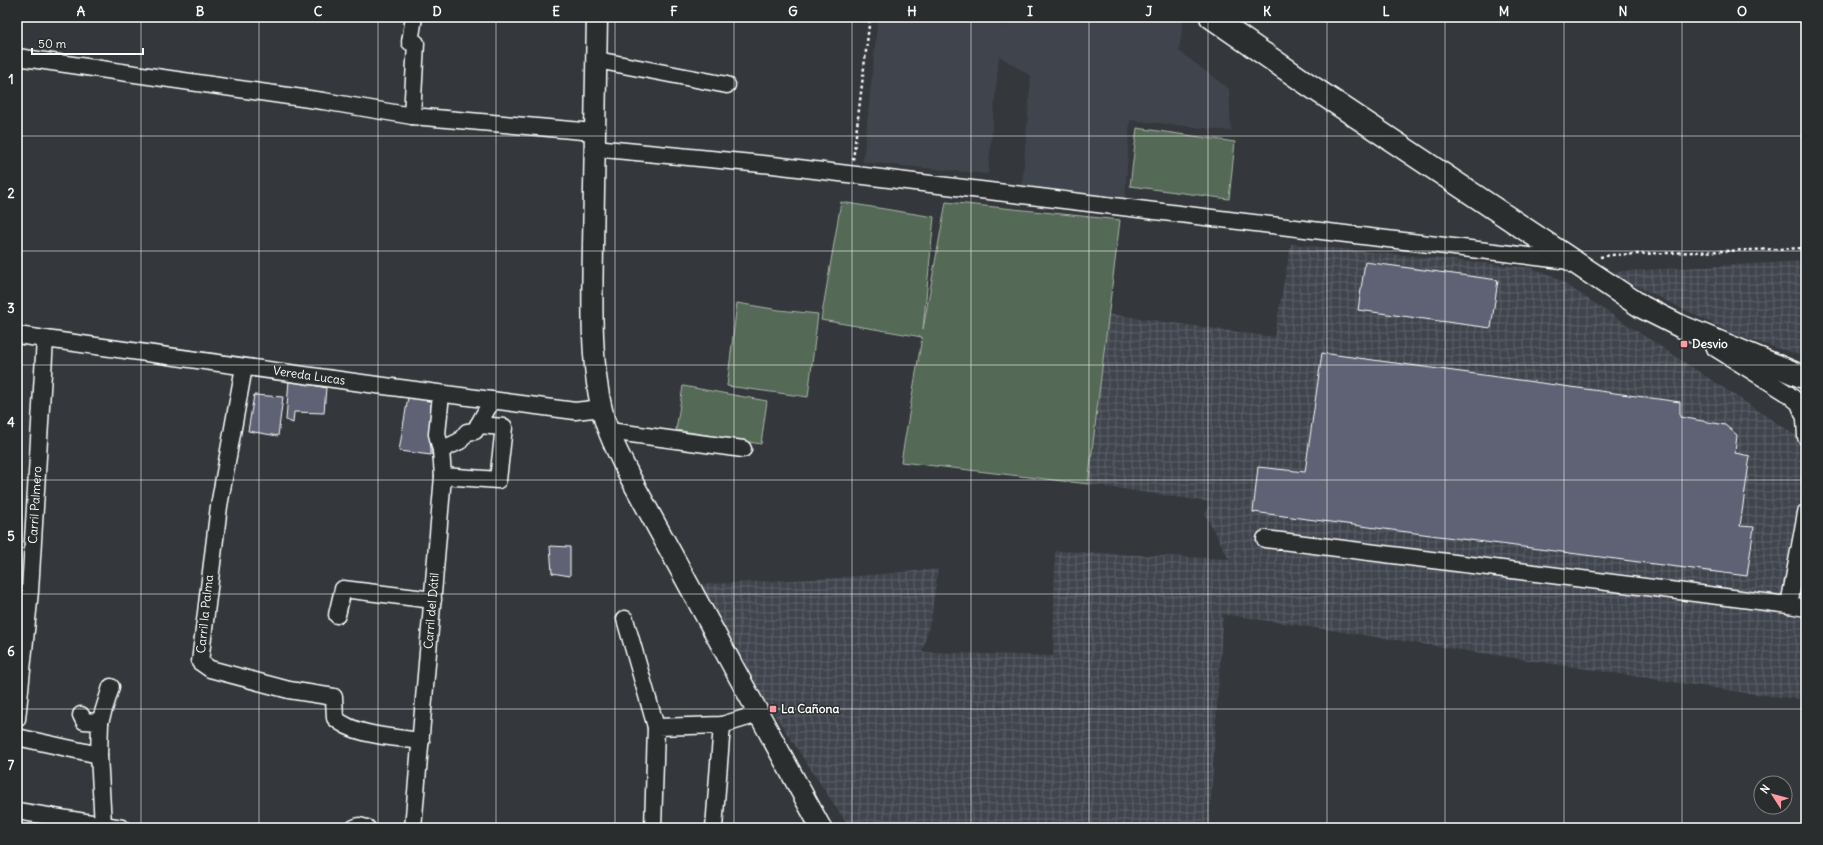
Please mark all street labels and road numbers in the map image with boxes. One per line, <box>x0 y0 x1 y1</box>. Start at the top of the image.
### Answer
street label: Vereda Lucas <box>272 363 346 388</box>
street label: Carril Palmero <box>25 465 44 544</box>
street label: Carril del Dátil <box>420 572 442 650</box>
street label: Carril la Palma <box>193 574 216 654</box>

